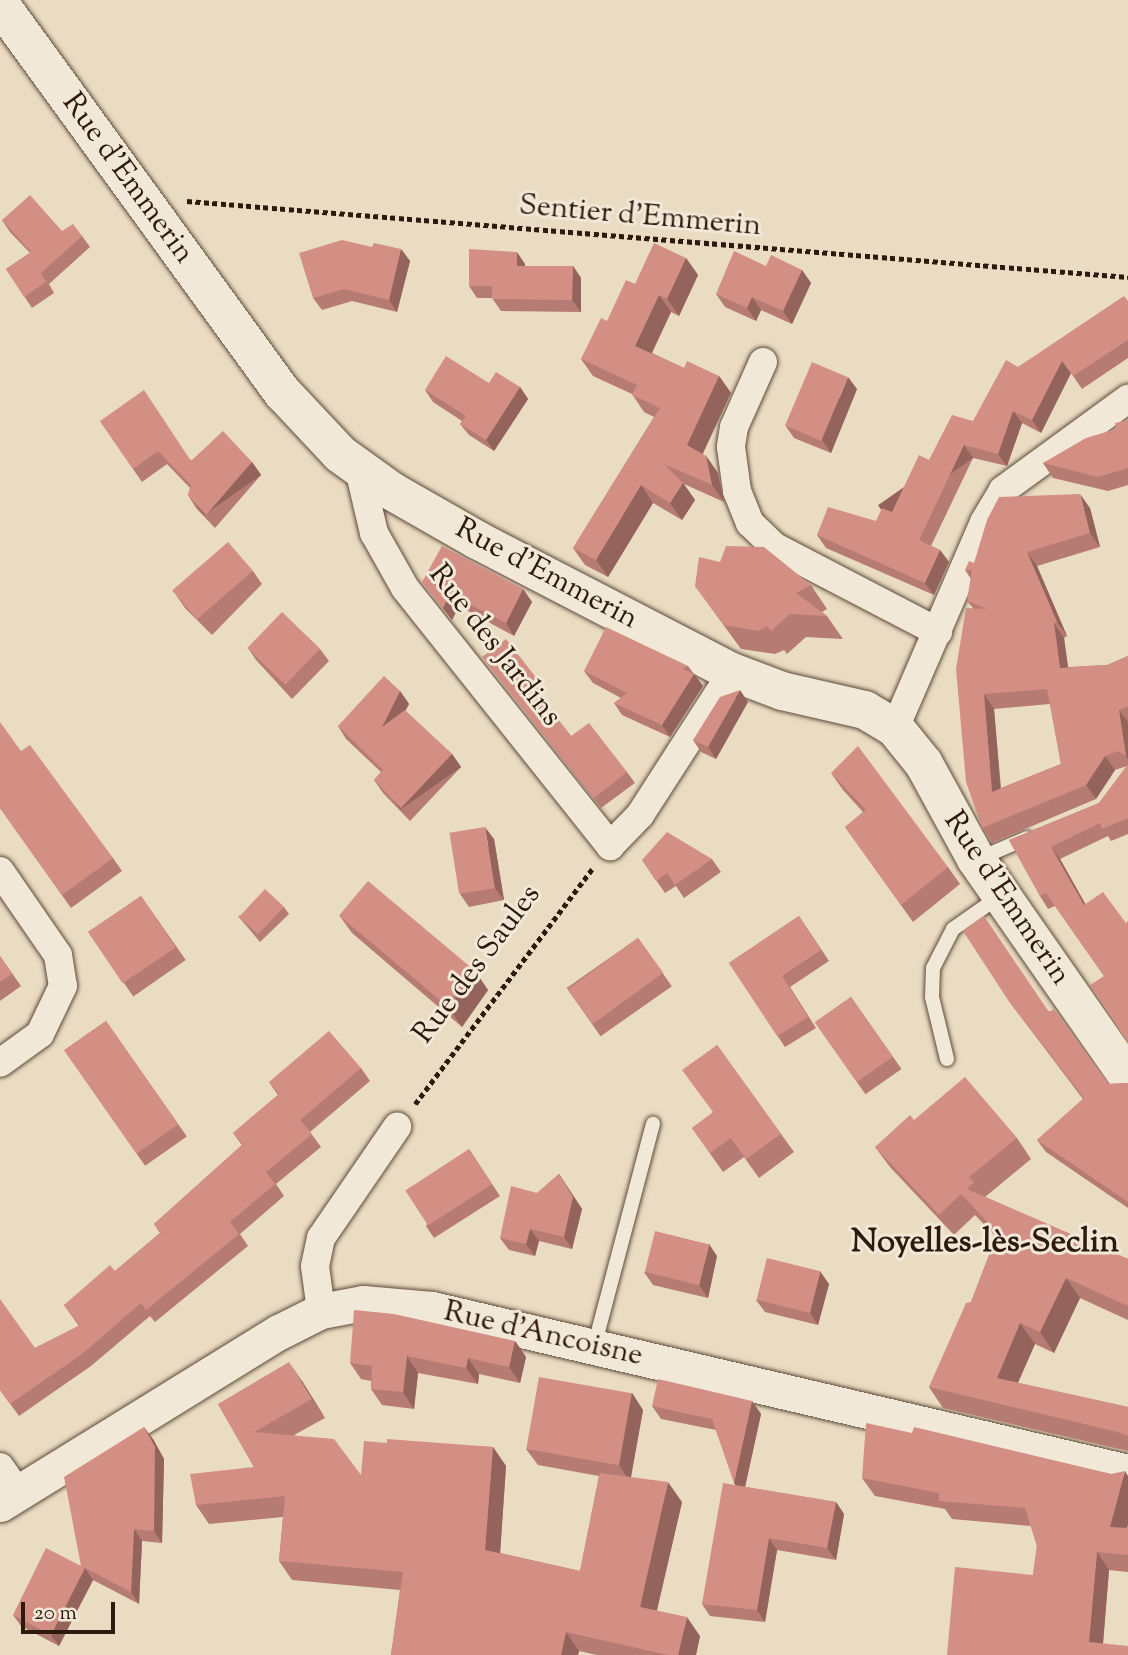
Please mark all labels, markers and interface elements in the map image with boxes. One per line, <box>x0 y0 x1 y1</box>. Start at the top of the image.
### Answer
street label: Rue d'Emmerin <box>53 87 201 271</box>
street label: Sentier d'Emmerin <box>517 188 763 246</box>
street label: Rue d'Emmerin <box>448 512 644 638</box>
street label: Rue des Jardins <box>420 558 568 734</box>
street label: Rue d'Emmerin <box>935 805 1077 993</box>
street label: Rue des Saules <box>407 878 549 1052</box>
district label: Noyelles-lès-Seclin <box>851 1224 1119 1264</box>
street label: Rue d'Ancoisne <box>440 1295 646 1375</box>
scale bar <box>24 1588 119 1632</box>
text: 20 m <box>34 1599 77 1629</box>

